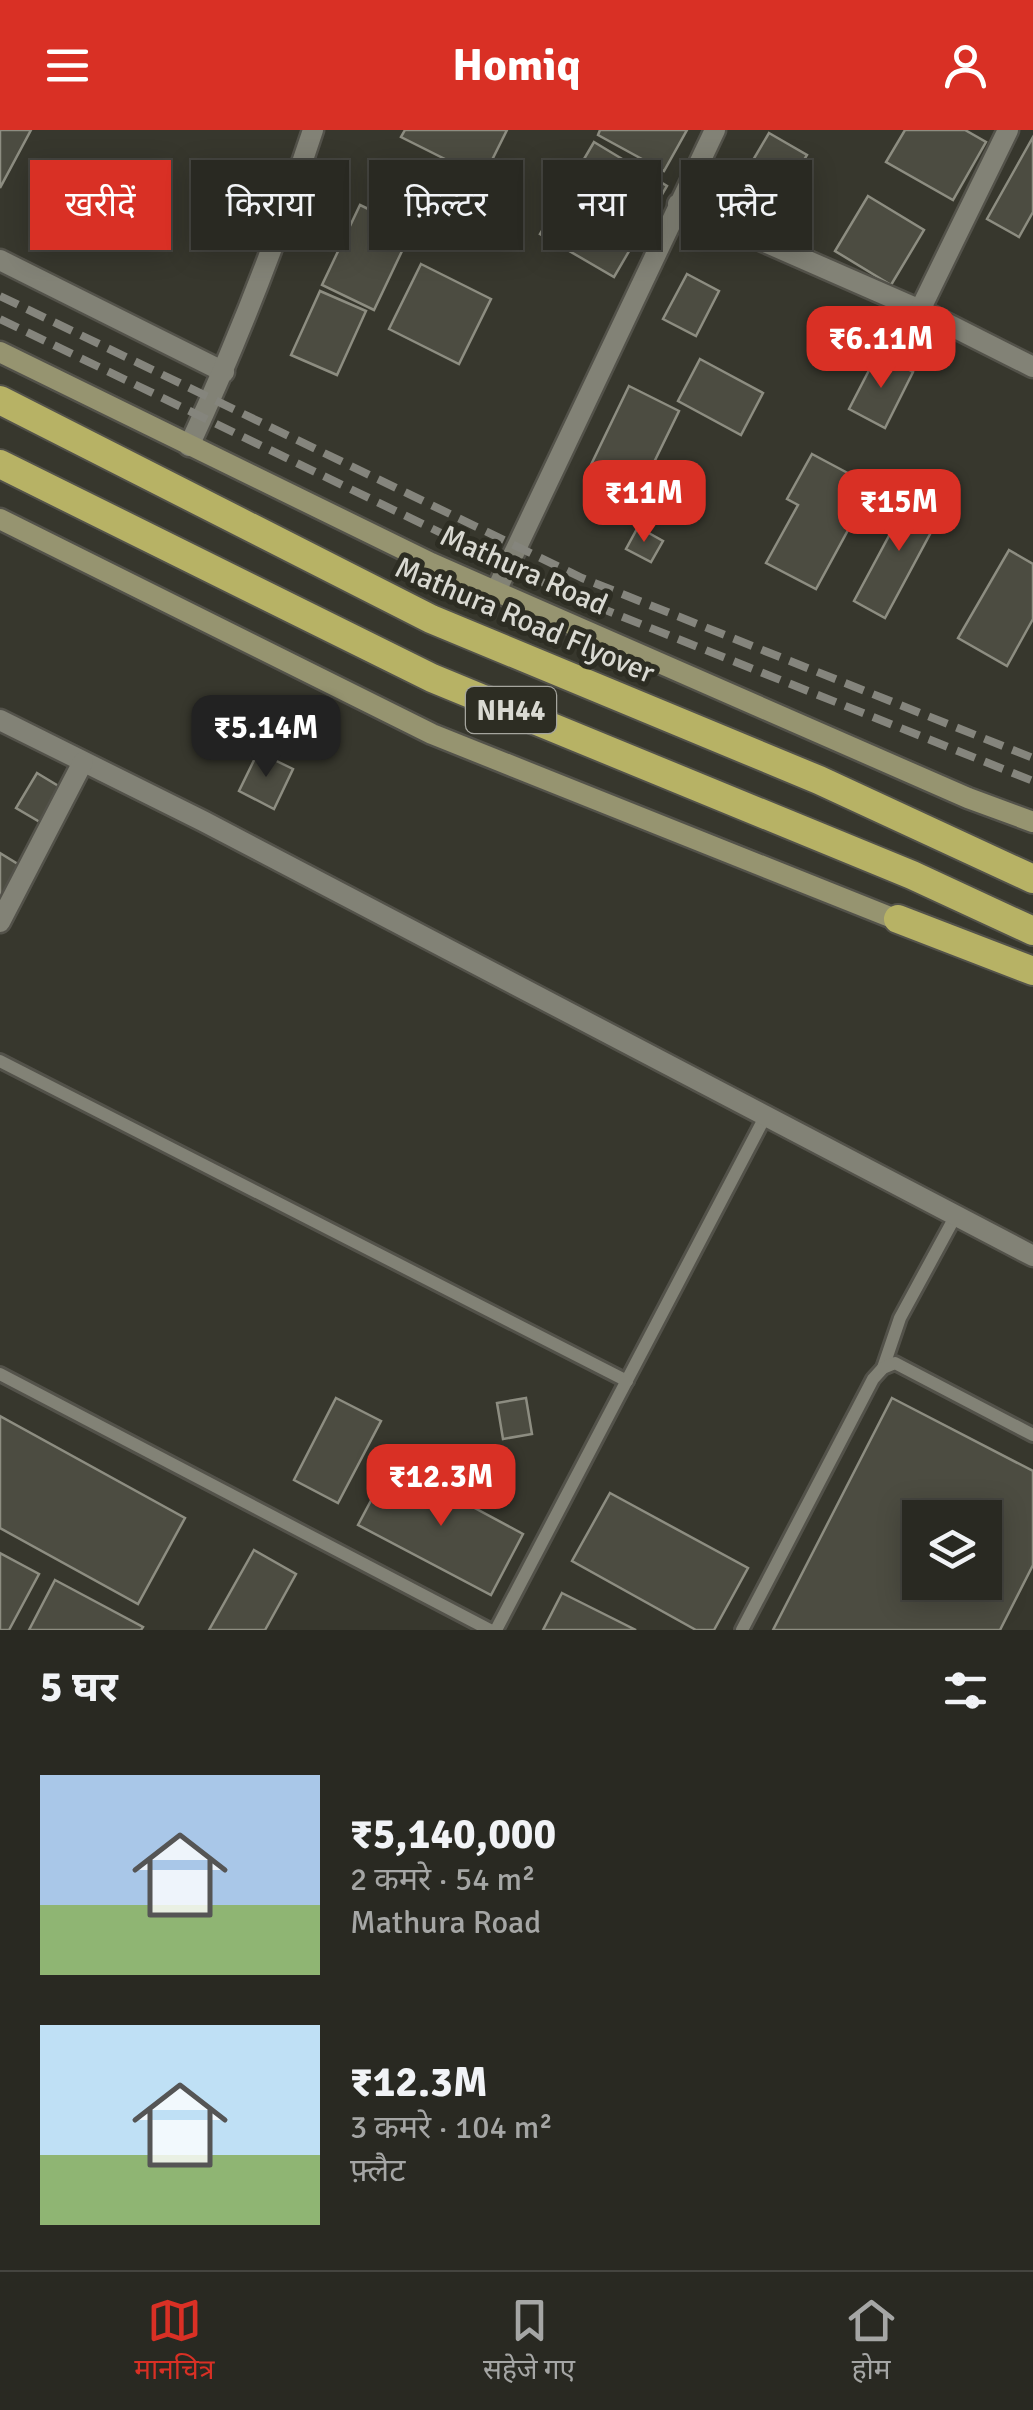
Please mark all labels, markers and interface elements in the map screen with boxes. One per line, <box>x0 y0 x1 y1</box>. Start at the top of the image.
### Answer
icon: menu <box>40 38 95 93</box>
text: Homiq <box>452 38 581 93</box>
icon: person <box>938 38 993 93</box>
chip: खरीदें <box>30 160 171 250</box>
chip: किराया <box>191 160 349 250</box>
chip: फ़िल्टर <box>369 160 523 250</box>
chip: नया <box>543 160 661 250</box>
chip: फ़्लैट <box>681 160 812 250</box>
pin: ₹6.11M <box>800 306 962 391</box>
text: ₹6.11M <box>829 319 933 358</box>
pin: ₹11M <box>585 460 703 545</box>
pin: ₹15M <box>840 469 958 554</box>
text: ₹11M <box>605 473 683 512</box>
text: ₹15M <box>860 482 938 521</box>
street label: Mathura Road <box>434 517 613 624</box>
street label: Mathura Road Flyover <box>390 549 660 692</box>
road number: NH44 <box>466 687 556 733</box>
pin: ₹5.14M <box>185 695 347 780</box>
text: ₹5.14M <box>214 708 318 747</box>
pin: ₹12.3M <box>360 1444 522 1529</box>
text: ₹12.3M <box>389 1457 493 1496</box>
map controls <box>902 1500 1002 1600</box>
button: layers <box>902 1500 1002 1600</box>
text: 5 घर <box>40 1662 118 1713</box>
icon: filters <box>938 1663 993 1718</box>
text: ₹5,140,000 <box>350 1809 556 1860</box>
icon: home <box>120 1815 240 1935</box>
text: 2 कमरे · 54 m² <box>350 1860 536 1899</box>
text: Mathura Road <box>350 1903 541 1942</box>
text: ₹12.3M <box>350 2057 488 2108</box>
icon: home <box>120 2065 240 2185</box>
text: 3 कमरे · 104 m² <box>350 2108 553 2147</box>
text: फ़्लैट <box>350 2151 405 2190</box>
tab: मानचित्र <box>134 2293 214 2390</box>
tab: सहेजे गए <box>483 2293 575 2390</box>
tab: होम <box>844 2293 899 2390</box>

